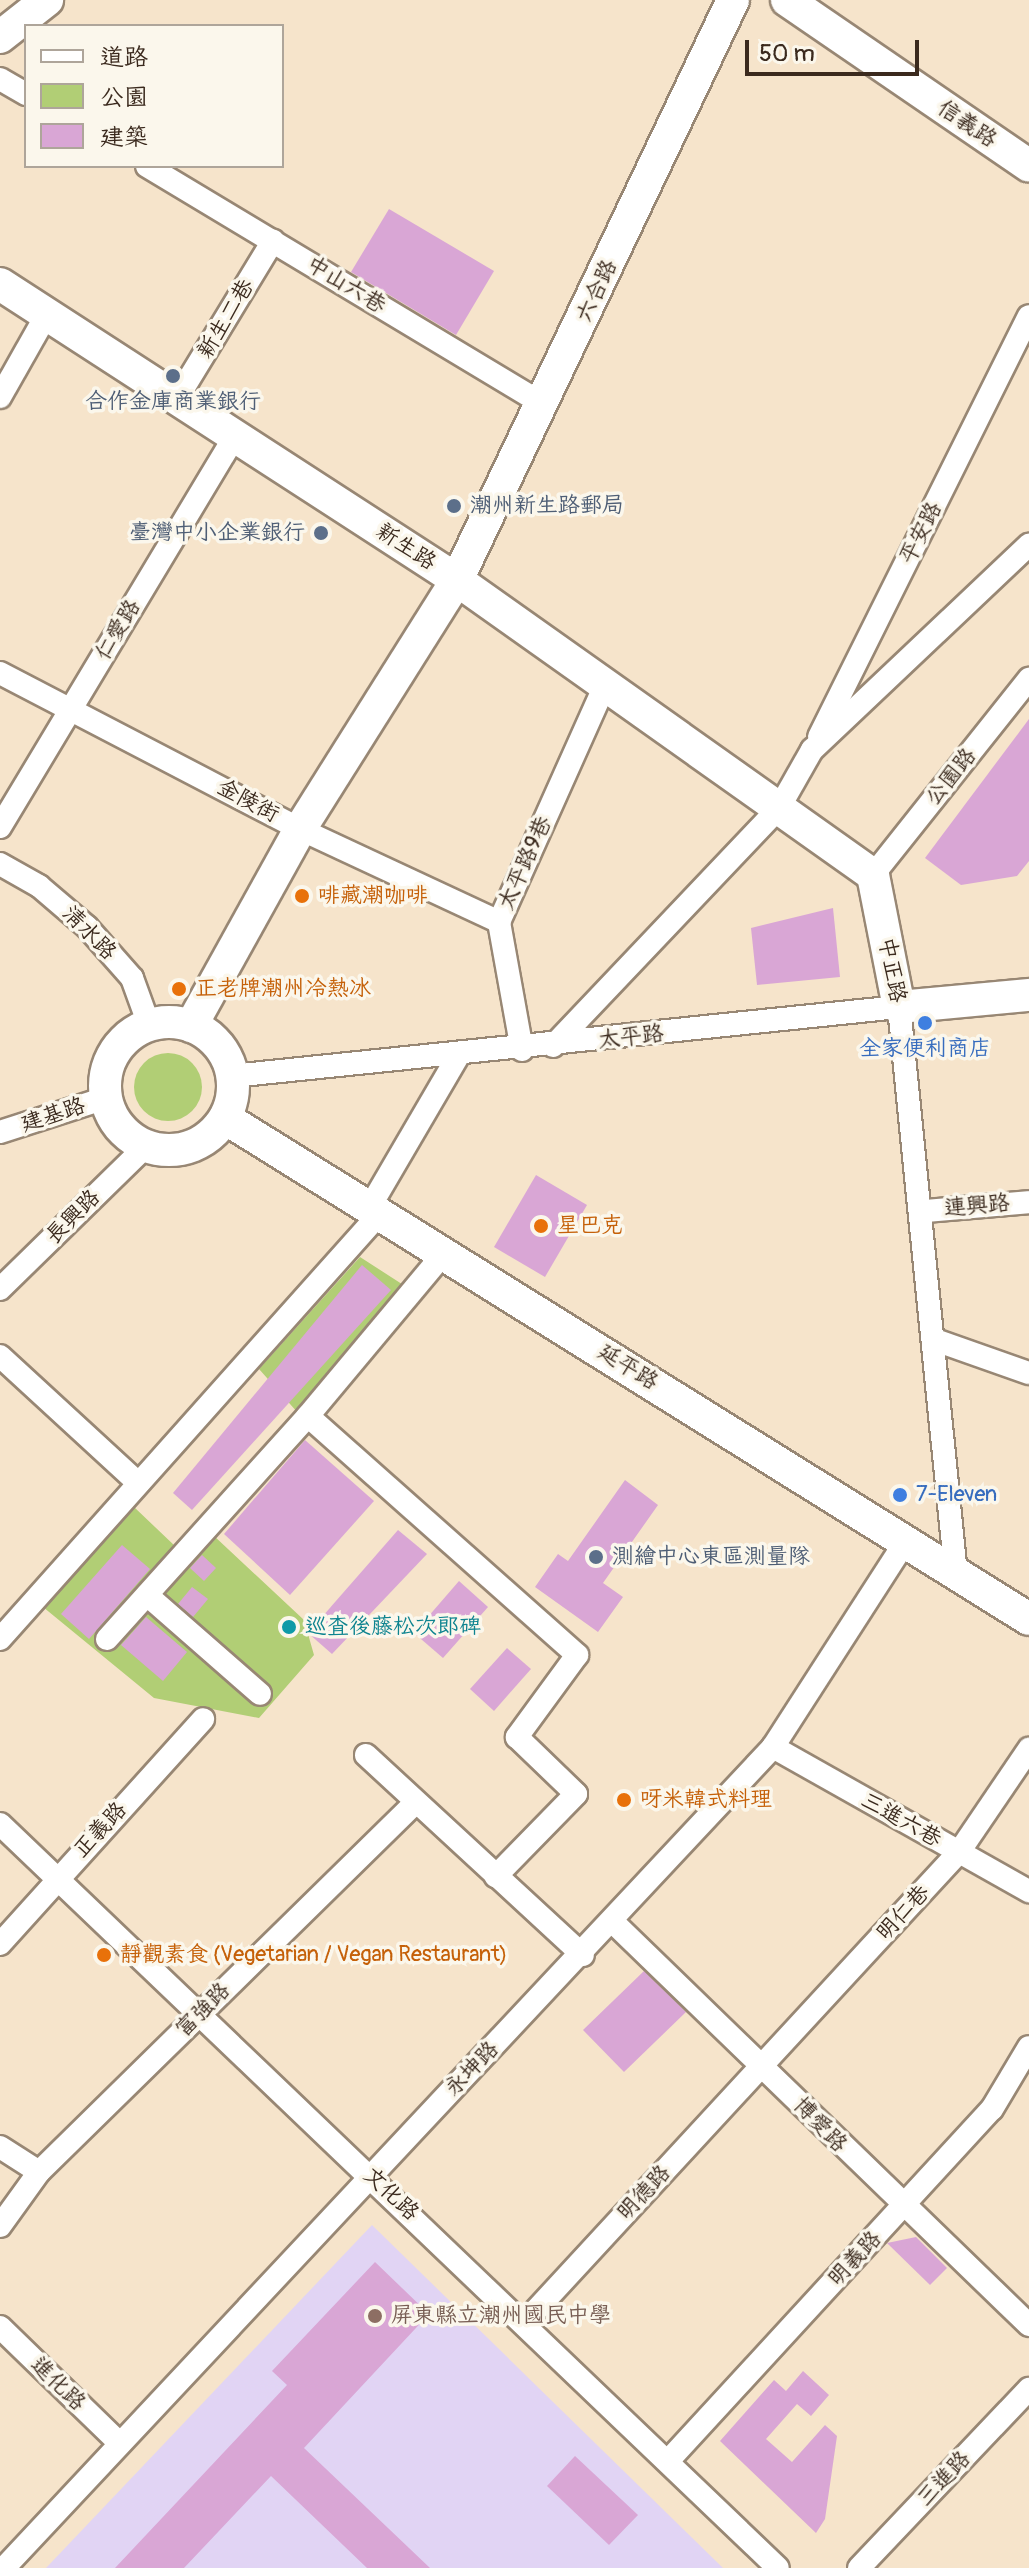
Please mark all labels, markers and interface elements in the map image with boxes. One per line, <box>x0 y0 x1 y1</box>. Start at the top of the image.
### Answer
legend <box>24 24 284 168</box>
scale bar <box>749 24 923 74</box>
text: 50 m <box>759 39 815 68</box>
text: 道路 <box>100 43 148 72</box>
text: 公園 <box>100 83 148 112</box>
street label: 信義路 <box>932 95 1002 153</box>
text: 建築 <box>100 123 148 152</box>
street label: 中山六巷 <box>301 251 391 319</box>
street label: 六合路 <box>571 256 623 326</box>
street label: 新生二巷 <box>192 274 260 364</box>
marker: 合作金庫商業銀行 <box>164 367 182 385</box>
place label: 合作金庫商業銀行 <box>85 389 261 415</box>
place label: 潮州新生路郵局 <box>470 493 624 519</box>
marker: 潮州新生路郵局 <box>445 497 463 515</box>
street label: 平安路 <box>894 498 948 568</box>
street label: 新生路 <box>371 518 441 576</box>
place label: 臺灣中小企業銀行 <box>129 520 305 546</box>
marker: 臺灣中小企業銀行 <box>312 524 330 542</box>
street label: 仁愛路 <box>90 595 146 665</box>
street label: 公園路 <box>920 743 982 811</box>
street label: 金陵街 <box>213 774 283 828</box>
street label: 太平路9巷 <box>493 812 557 914</box>
place label: 啡藏潮咖啡 <box>318 883 428 909</box>
marker: 啡藏潮咖啡 <box>293 887 311 905</box>
street label: 清水路 <box>56 900 122 966</box>
street label: 中正路 <box>873 935 911 1005</box>
place label: 正老牌潮州冷熱冰 <box>195 976 371 1002</box>
marker: 正老牌潮州冷熱冰 <box>170 980 188 998</box>
marker: 全家便利商店 <box>916 1014 934 1032</box>
street label: 太平路 <box>597 1020 665 1054</box>
place label: 全家便利商店 <box>859 1036 991 1062</box>
street label: 建基路 <box>18 1092 88 1138</box>
street label: 長興路 <box>40 1184 106 1250</box>
street label: 連興路 <box>943 1190 1011 1222</box>
place label: 星巴克 <box>557 1213 623 1239</box>
marker: 星巴克 <box>532 1217 550 1235</box>
street label: 延平路 <box>593 1338 663 1396</box>
place label: 7-Eleven <box>916 1482 997 1508</box>
marker: 7-Eleven <box>891 1486 909 1504</box>
place label: 測繪中心東區測量隊 <box>612 1544 810 1570</box>
marker: 測繪中心東區測量隊 <box>587 1548 605 1566</box>
place label: 巡查後藤松次郎碑 <box>305 1614 481 1640</box>
marker: 巡查後藤松次郎碑 <box>280 1618 298 1636</box>
place label: 呀米韓式料理 <box>640 1787 772 1813</box>
street label: 三進六巷 <box>856 1787 946 1853</box>
marker: 呀米韓式料理 <box>615 1791 633 1809</box>
street label: 正義路 <box>68 1797 132 1863</box>
street label: 明仁巷 <box>871 1880 935 1946</box>
place label: 靜觀素食 (Vegetarian / Vegan Restaurant) <box>120 1942 507 1968</box>
marker: 靜觀素食 (Vegetarian / Vegan Restaurant) <box>95 1946 113 1964</box>
street label: 富強路 <box>170 1977 236 2043</box>
street label: 永坤路 <box>440 2036 504 2102</box>
street label: 博愛路 <box>788 2092 852 2158</box>
street label: 明德路 <box>612 2160 676 2226</box>
street label: 文化路 <box>358 2162 424 2226</box>
street label: 明義路 <box>823 2226 887 2292</box>
place label: 屏東縣立潮州國民中學 <box>391 2303 611 2329</box>
marker: 屏東縣立潮州國民中學 <box>366 2307 384 2325</box>
street label: 進化路 <box>25 2352 91 2416</box>
street label: 三進路 <box>912 2446 976 2512</box>

